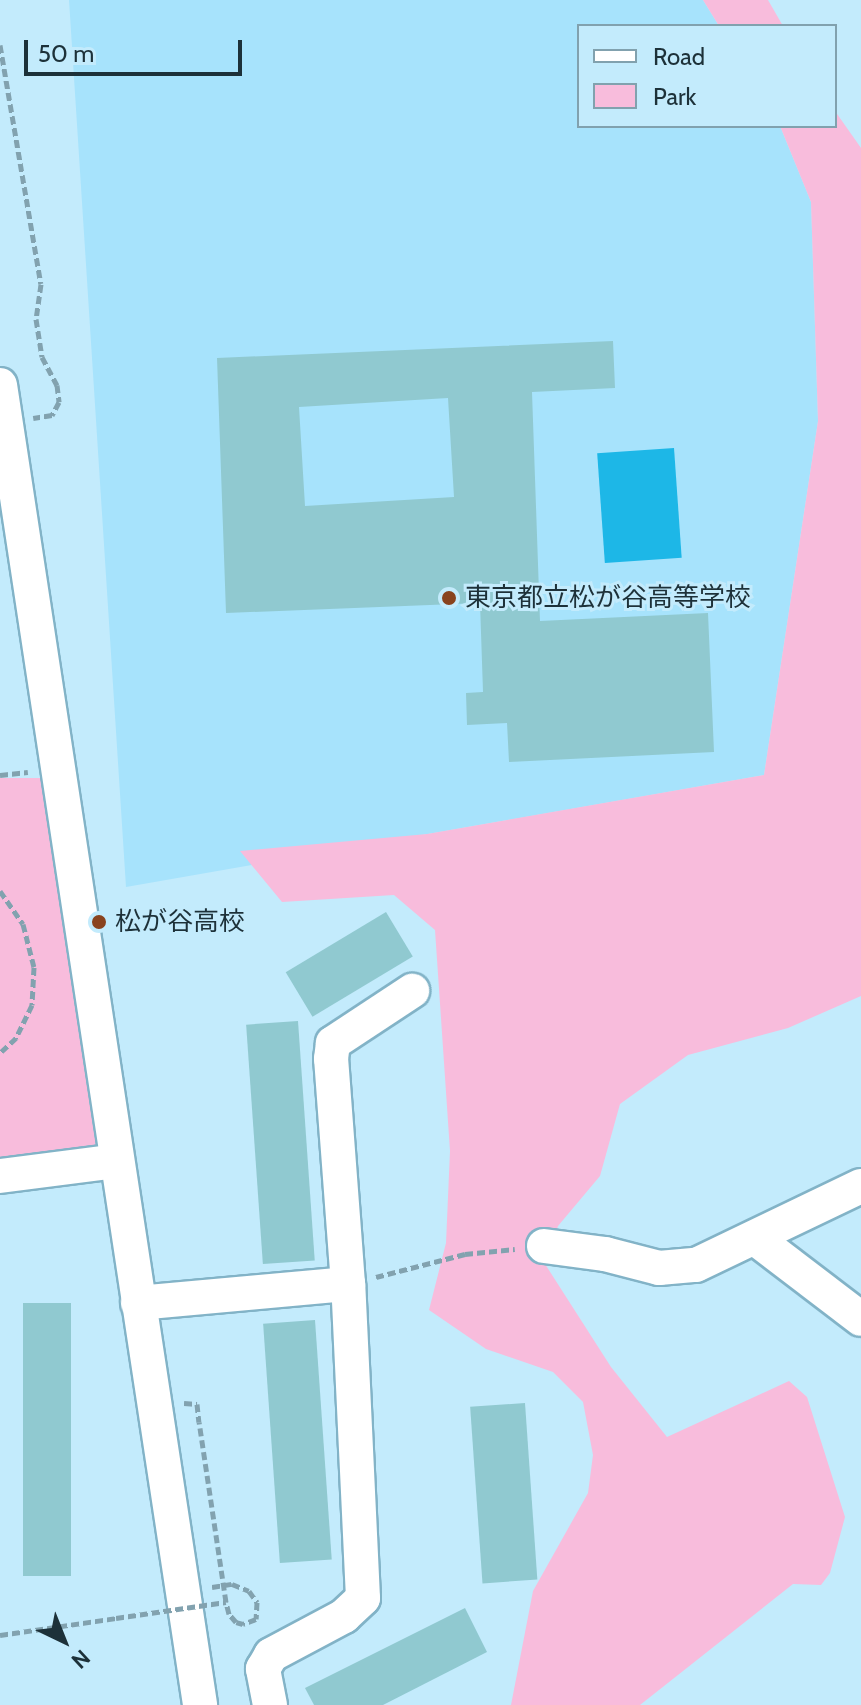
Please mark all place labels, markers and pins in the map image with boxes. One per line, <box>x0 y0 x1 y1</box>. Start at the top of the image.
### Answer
place label: 東京都立松が谷高等学校 <box>465 582 751 614</box>
marker: 東京都立松が谷高等学校 <box>440 589 458 607</box>
place label: 松が谷高校 <box>115 906 245 938</box>
marker: 松が谷高校 <box>90 913 108 931</box>

